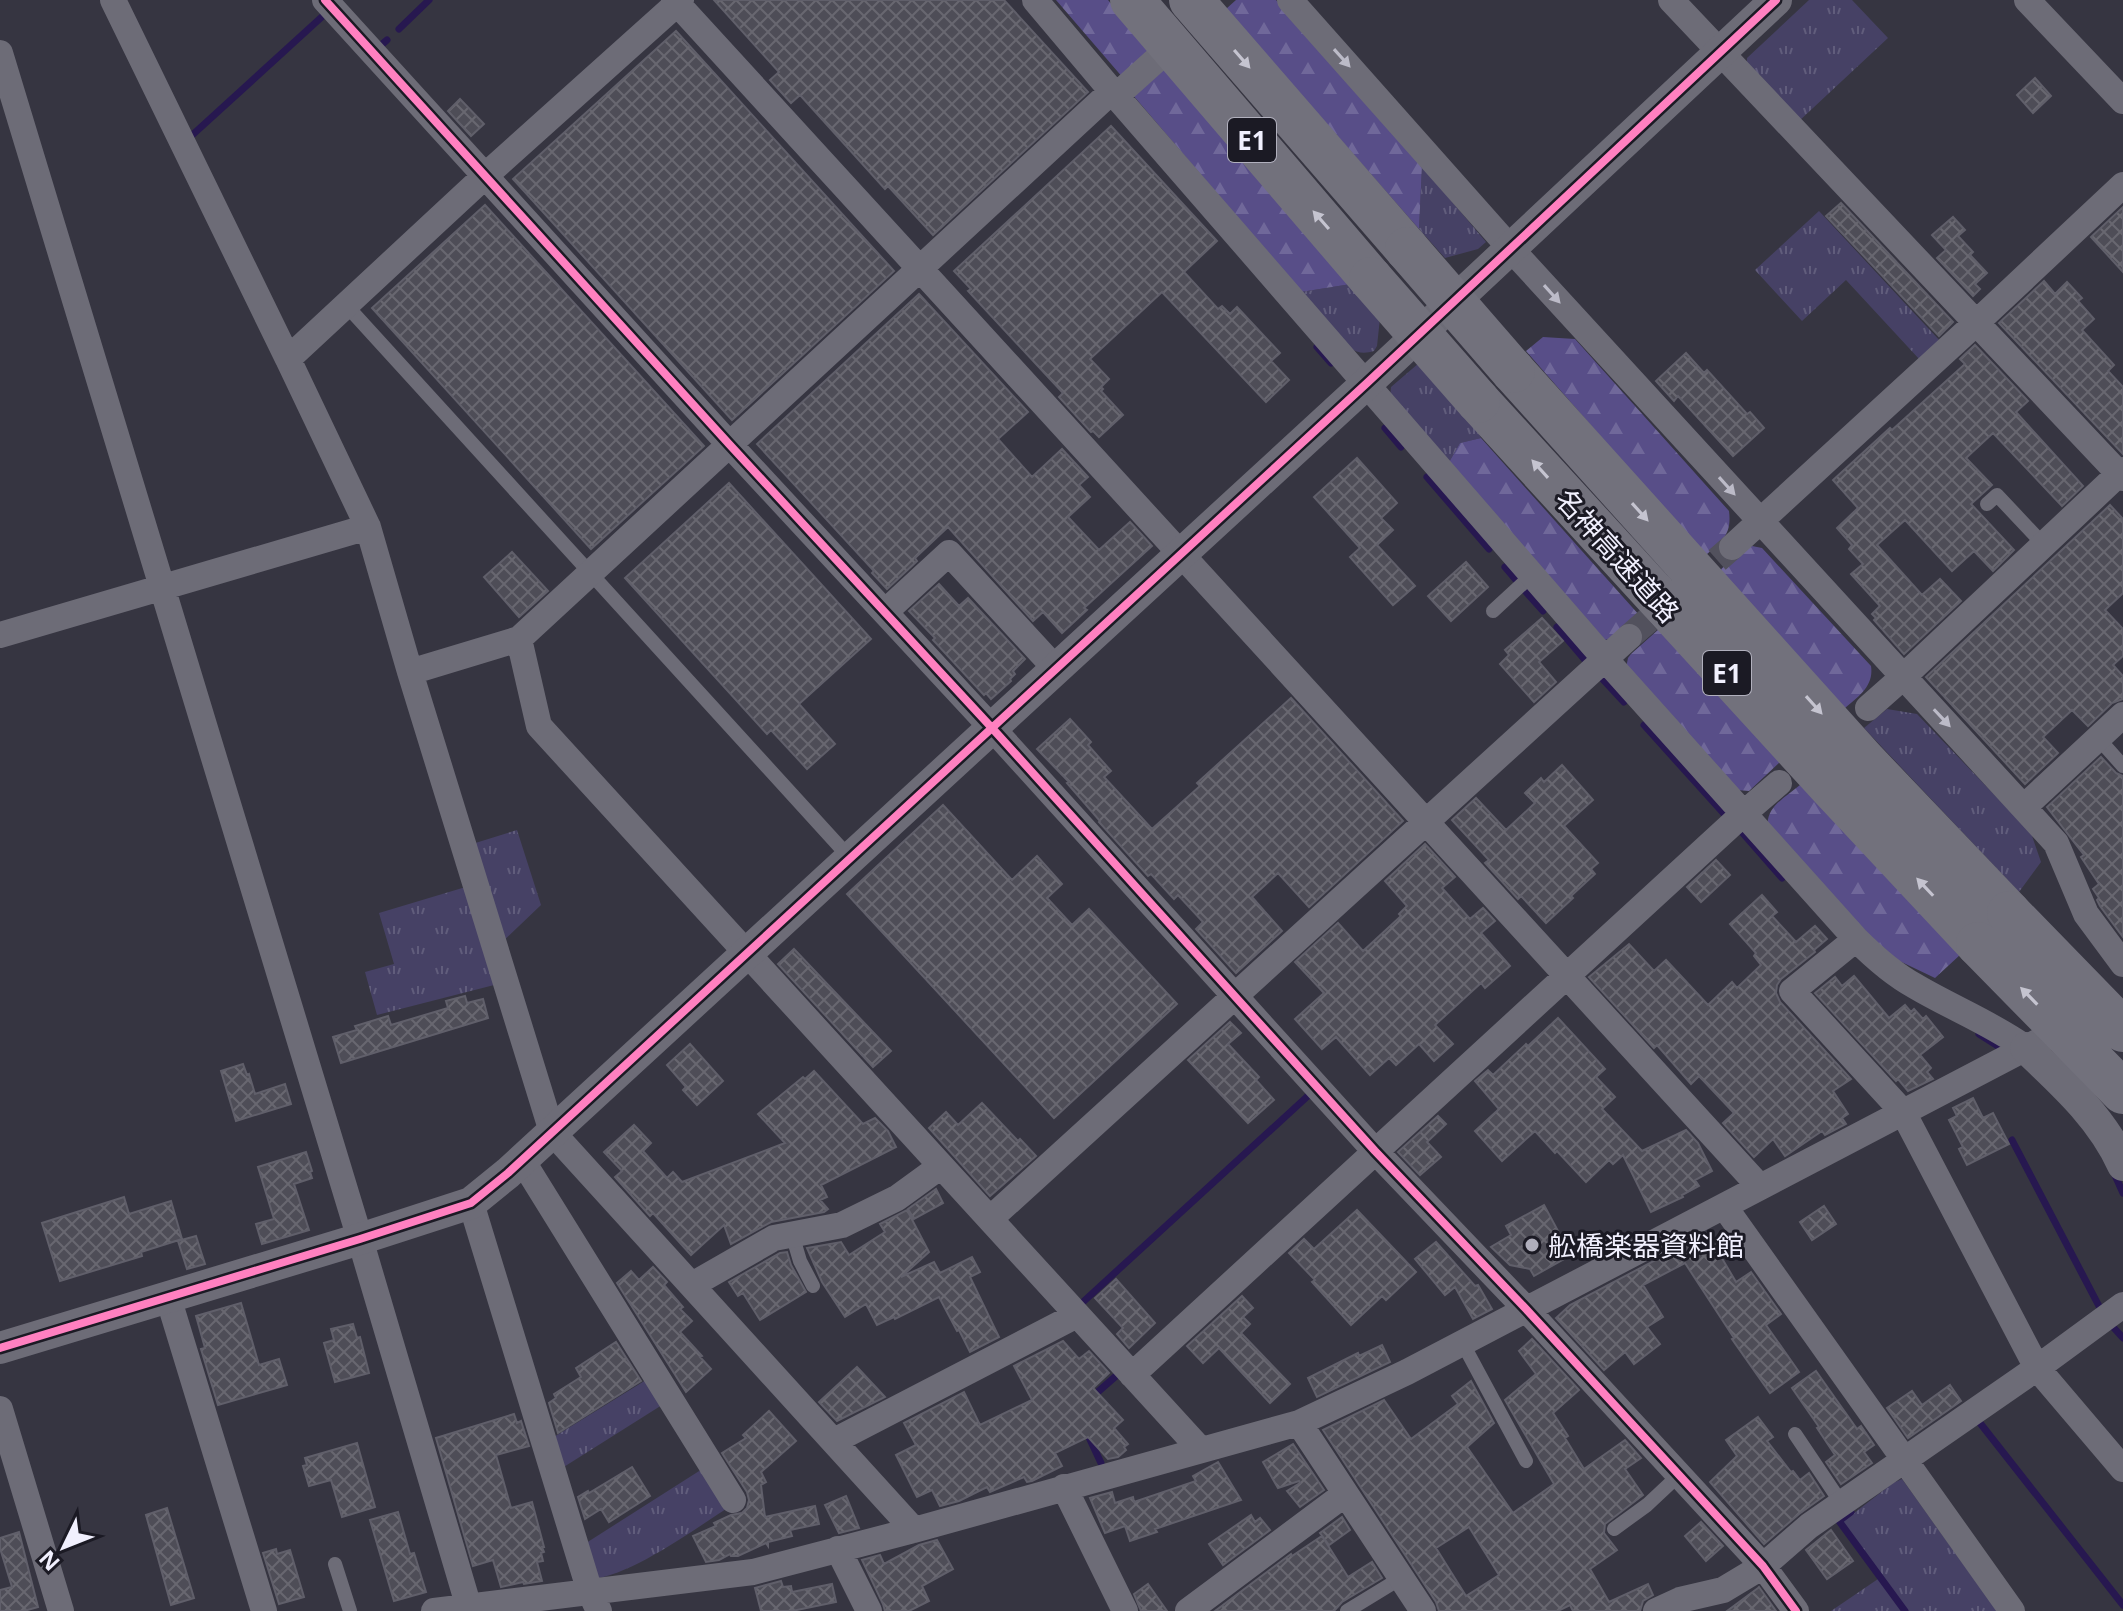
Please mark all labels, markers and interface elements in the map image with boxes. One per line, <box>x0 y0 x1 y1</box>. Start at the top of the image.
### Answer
one-way arrow <box>1233 48 1250 68</box>
one-way arrow <box>1332 49 1350 68</box>
road number: E1 <box>1228 118 1276 162</box>
one-way arrow <box>1312 210 1330 229</box>
one-way arrow <box>1543 284 1560 304</box>
one-way arrow <box>1532 460 1550 479</box>
one-way arrow <box>1718 477 1736 496</box>
street label: 名神高速道路 <box>1548 480 1688 630</box>
one-way arrow <box>1631 502 1648 522</box>
road number: E1 <box>1703 651 1751 695</box>
one-way arrow <box>1804 696 1822 715</box>
one-way arrow <box>1932 709 1950 728</box>
one-way arrow <box>1916 878 1935 897</box>
one-way arrow <box>2020 987 2038 1006</box>
place label: 舩橋楽器資料館 <box>1548 1226 1744 1264</box>
marker: 舩橋楽器資料館 <box>1523 1236 1541 1254</box>
north arrow <box>24 1507 104 1587</box>
text: N <box>32 1545 66 1578</box>

